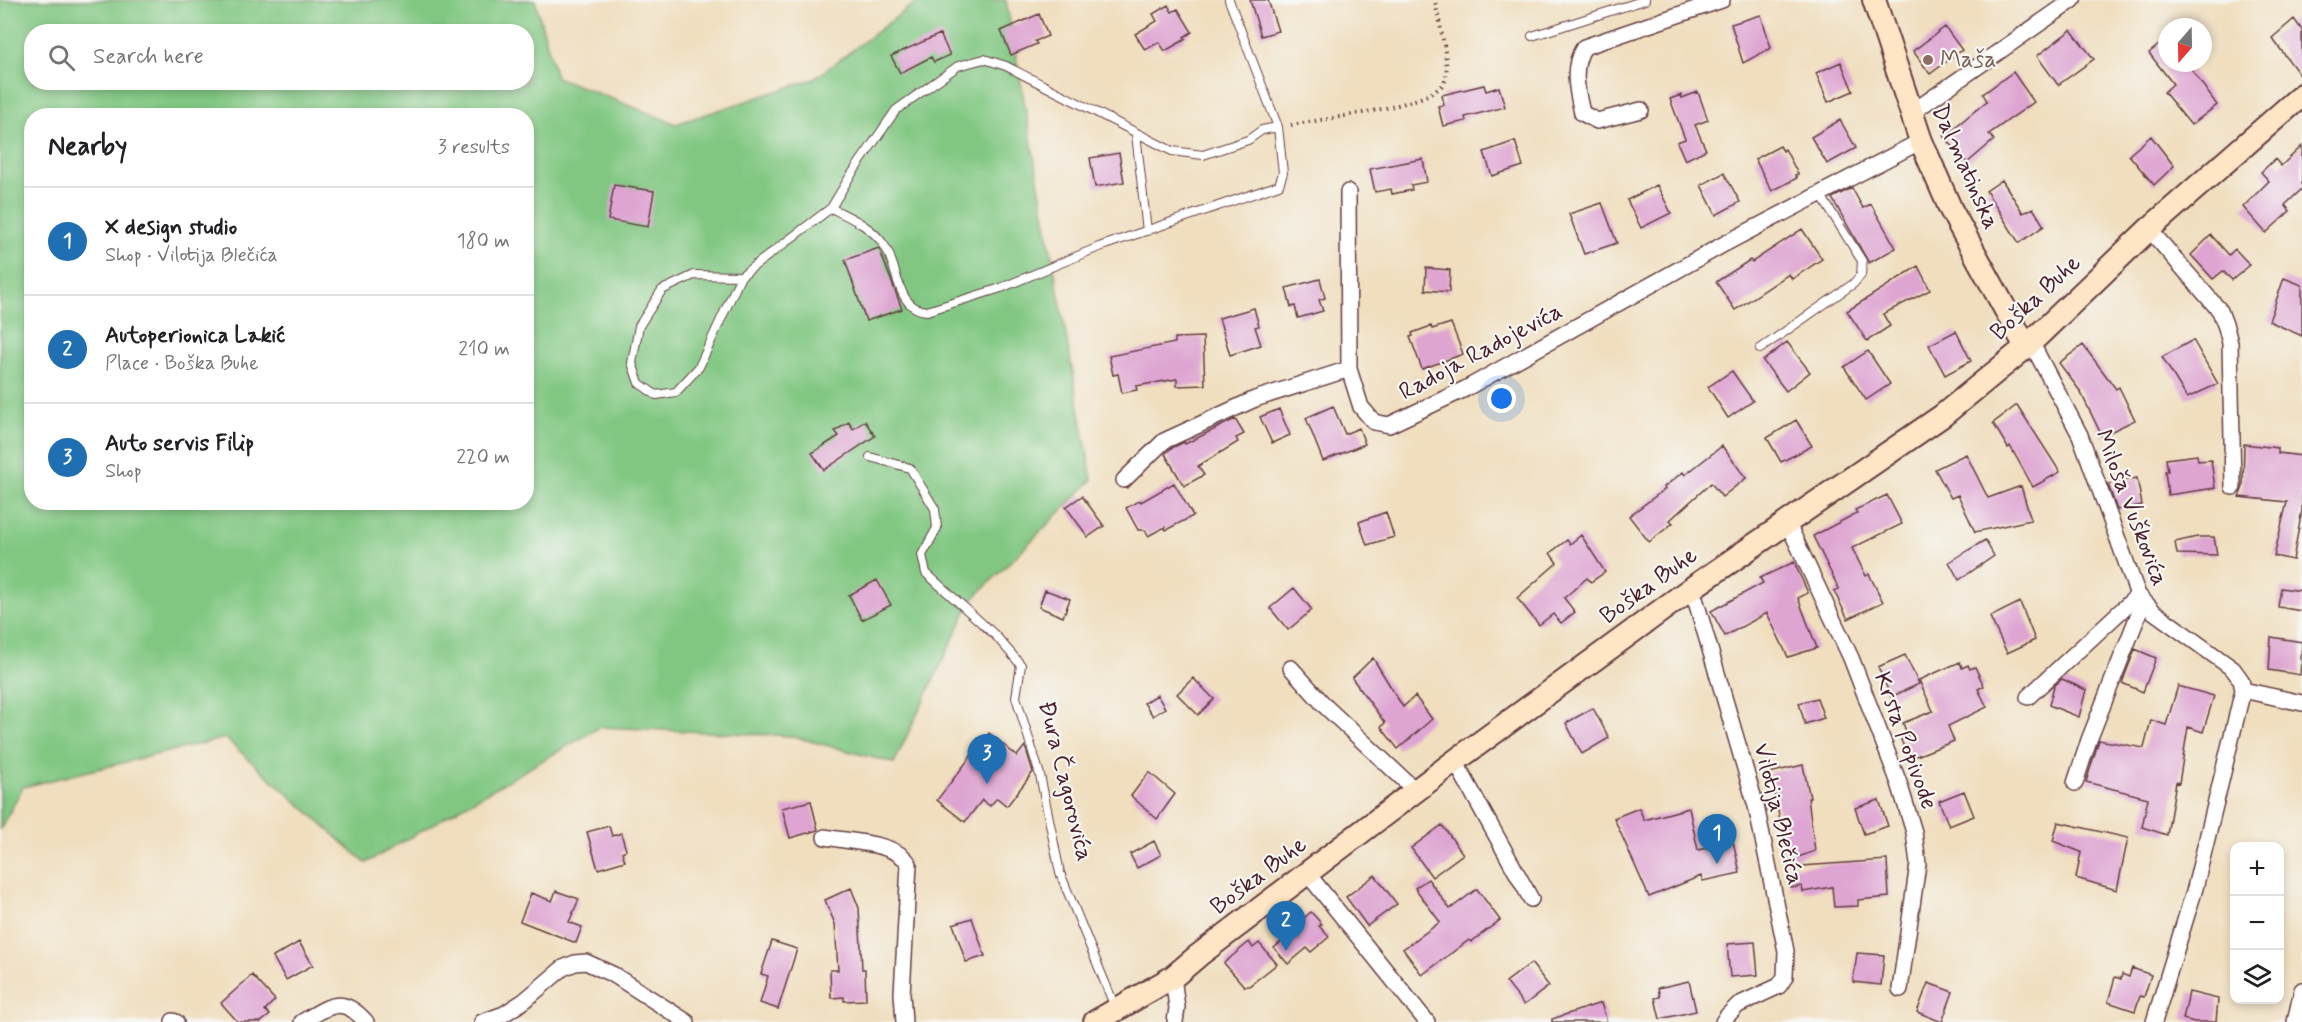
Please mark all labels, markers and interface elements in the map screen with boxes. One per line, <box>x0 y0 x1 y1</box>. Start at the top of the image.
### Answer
north arrow <box>2158 18 2212 72</box>
search box <box>24 24 534 90</box>
icon: search <box>45 41 78 74</box>
text: Search here <box>93 43 204 71</box>
place label: Maša <box>1940 45 1997 76</box>
marker: Maša <box>1921 53 1935 67</box>
street label: Dalmatinska <box>1924 99 2006 235</box>
text: Nearby <box>48 130 127 164</box>
text: 3 results <box>438 134 510 161</box>
text: X design studio <box>105 214 237 242</box>
text: 1 <box>63 228 72 255</box>
text: 180 m <box>457 228 510 255</box>
text: Shop · Vilotija Blečića <box>105 242 278 269</box>
street label: Boška Buhe <box>1984 248 2088 348</box>
street label: Radoja Radojevića <box>1394 296 1568 408</box>
text: Autoperionica Lakić <box>105 322 285 350</box>
text: 2 <box>63 336 72 363</box>
text: 210 m <box>458 336 510 363</box>
text: Place · Boška Buhe <box>105 350 259 377</box>
your location <box>1487 384 1516 413</box>
street label: Miloša Vuškovića <box>2087 425 2175 591</box>
text: Auto servis Filip <box>105 430 254 458</box>
text: 3 <box>63 444 72 471</box>
text: 220 m <box>456 444 510 471</box>
text: Shop <box>105 458 142 485</box>
street label: Boška Buhe <box>1594 540 1704 632</box>
street label: Krsta Popivode <box>1866 668 1944 814</box>
street label: Đura Čagorovića <box>1030 698 1100 864</box>
pin: 3 <box>968 734 1006 784</box>
street label: Vilotija Blečića <box>1745 740 1811 888</box>
pin: 1 <box>1698 814 1736 864</box>
street label: Boška Buhe <box>1205 830 1313 922</box>
map controls <box>2230 842 2284 1004</box>
button: + <box>2230 842 2284 896</box>
button: − <box>2230 896 2284 950</box>
pin: 2 <box>1266 902 1306 951</box>
button: layers <box>2230 950 2284 1004</box>

